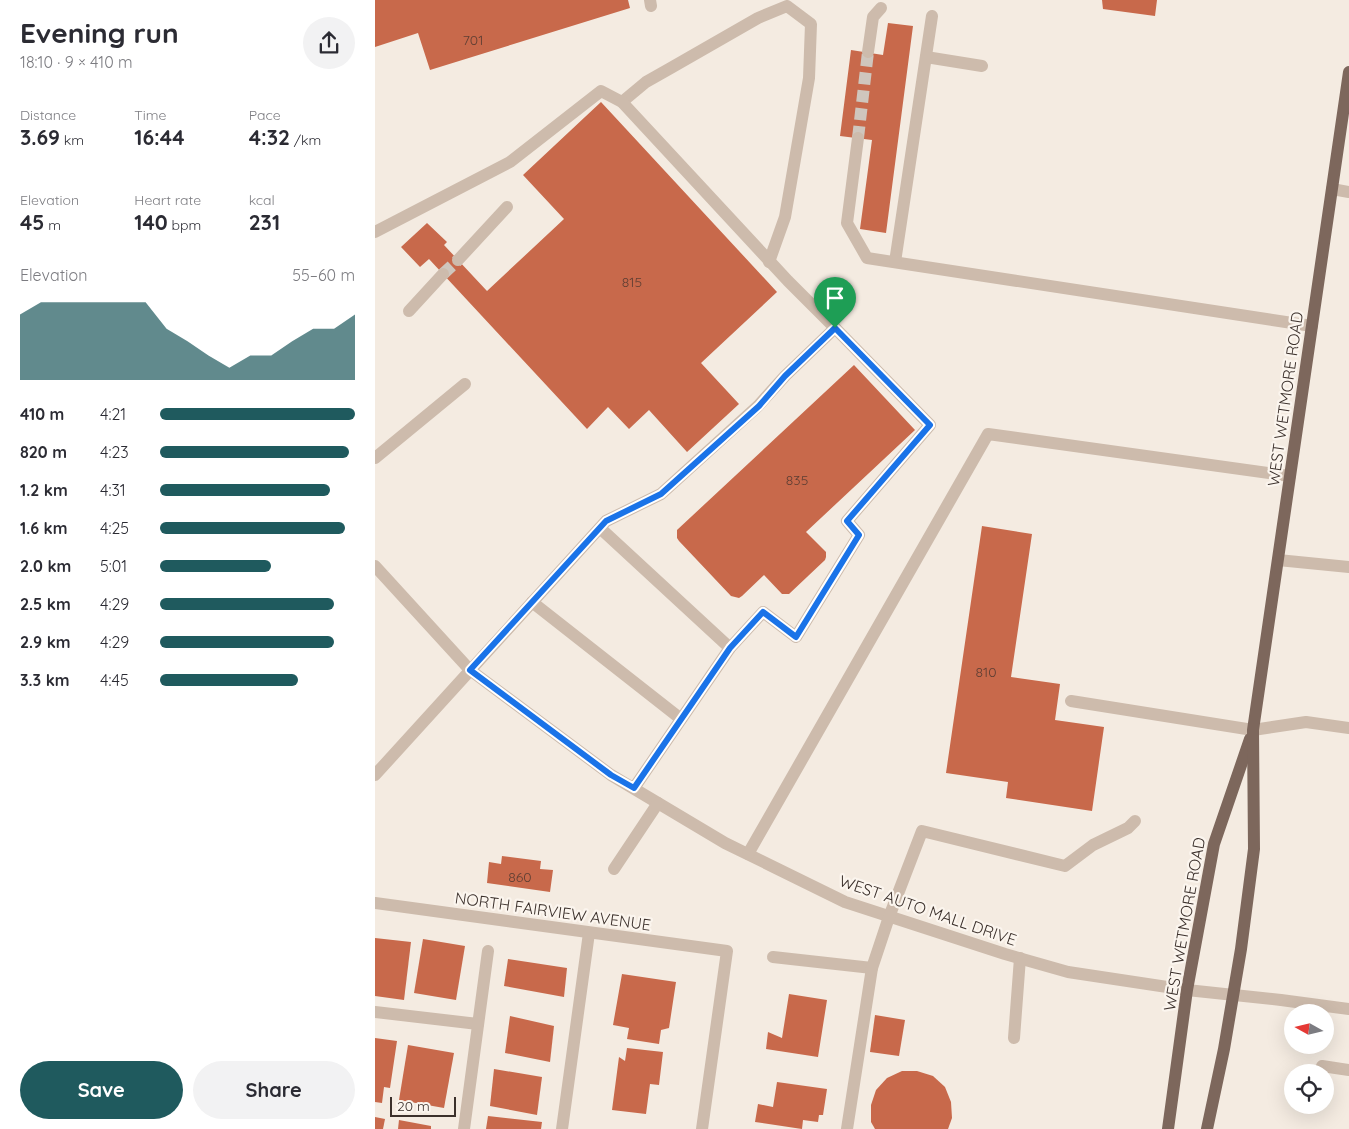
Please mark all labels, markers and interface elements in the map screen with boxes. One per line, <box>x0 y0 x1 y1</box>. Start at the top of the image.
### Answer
text: Evening run <box>20 15 179 50</box>
button: share <box>303 17 355 69</box>
house number: 701 <box>463 31 483 49</box>
text: 18:10 · 9 × 410 m <box>20 52 133 72</box>
text: Distance <box>20 106 76 124</box>
text: Time <box>134 106 166 124</box>
text: Pace <box>249 106 281 124</box>
text: 3.69 <box>20 124 60 150</box>
text: 16:44 <box>134 124 185 150</box>
text: 4:32 <box>249 124 290 150</box>
text: km <box>60 131 84 149</box>
text: /km <box>290 131 321 149</box>
text: Elevation <box>20 191 79 209</box>
text: Heart rate <box>134 191 201 209</box>
text: kcal <box>249 191 275 209</box>
text: 45 <box>20 209 44 235</box>
text: 140 <box>134 209 168 235</box>
text: 231 <box>249 209 280 235</box>
text: m <box>44 216 61 234</box>
text: bpm <box>168 216 201 234</box>
text: Elevation <box>20 265 87 285</box>
text: 55–60 m <box>292 265 355 285</box>
house number: 815 <box>622 273 642 291</box>
pin <box>814 277 856 328</box>
icon: arrive <box>821 284 849 312</box>
street label: WEST WETMORE ROAD <box>1263 310 1307 488</box>
text: 410 m <box>20 404 64 424</box>
text: 4:21 <box>100 404 126 424</box>
text: 820 m <box>20 442 67 462</box>
text: 4:23 <box>100 442 129 462</box>
house number: 835 <box>786 471 808 489</box>
text: 1.2 km <box>20 480 68 500</box>
text: 4:31 <box>100 480 126 500</box>
text: 1.6 km <box>20 518 67 538</box>
text: 4:25 <box>100 518 129 538</box>
text: 2.0 km <box>20 556 71 576</box>
text: 5:01 <box>100 556 127 576</box>
text: 2.5 km <box>20 594 71 614</box>
text: 4:29 <box>100 594 129 614</box>
text: 2.9 km <box>20 632 71 652</box>
text: 4:29 <box>100 632 129 652</box>
house number: 810 <box>975 663 997 681</box>
text: 3.3 km <box>20 670 70 690</box>
text: 4:45 <box>100 670 129 690</box>
street label: WEST WETMORE ROAD <box>1159 836 1209 1012</box>
house number: 860 <box>508 868 532 886</box>
street label: WEST AUTO MALL DRIVE <box>837 870 1019 950</box>
street label: NORTH FAIRVIEW AVENUE <box>454 887 652 935</box>
north arrow <box>1284 1004 1334 1054</box>
map controls <box>1284 1004 1334 1114</box>
button: Save <box>20 1061 183 1119</box>
button: Share <box>193 1061 355 1119</box>
button: locate <box>1284 1064 1334 1114</box>
scale bar <box>390 1094 456 1117</box>
text: 20 m <box>397 1097 430 1115</box>

